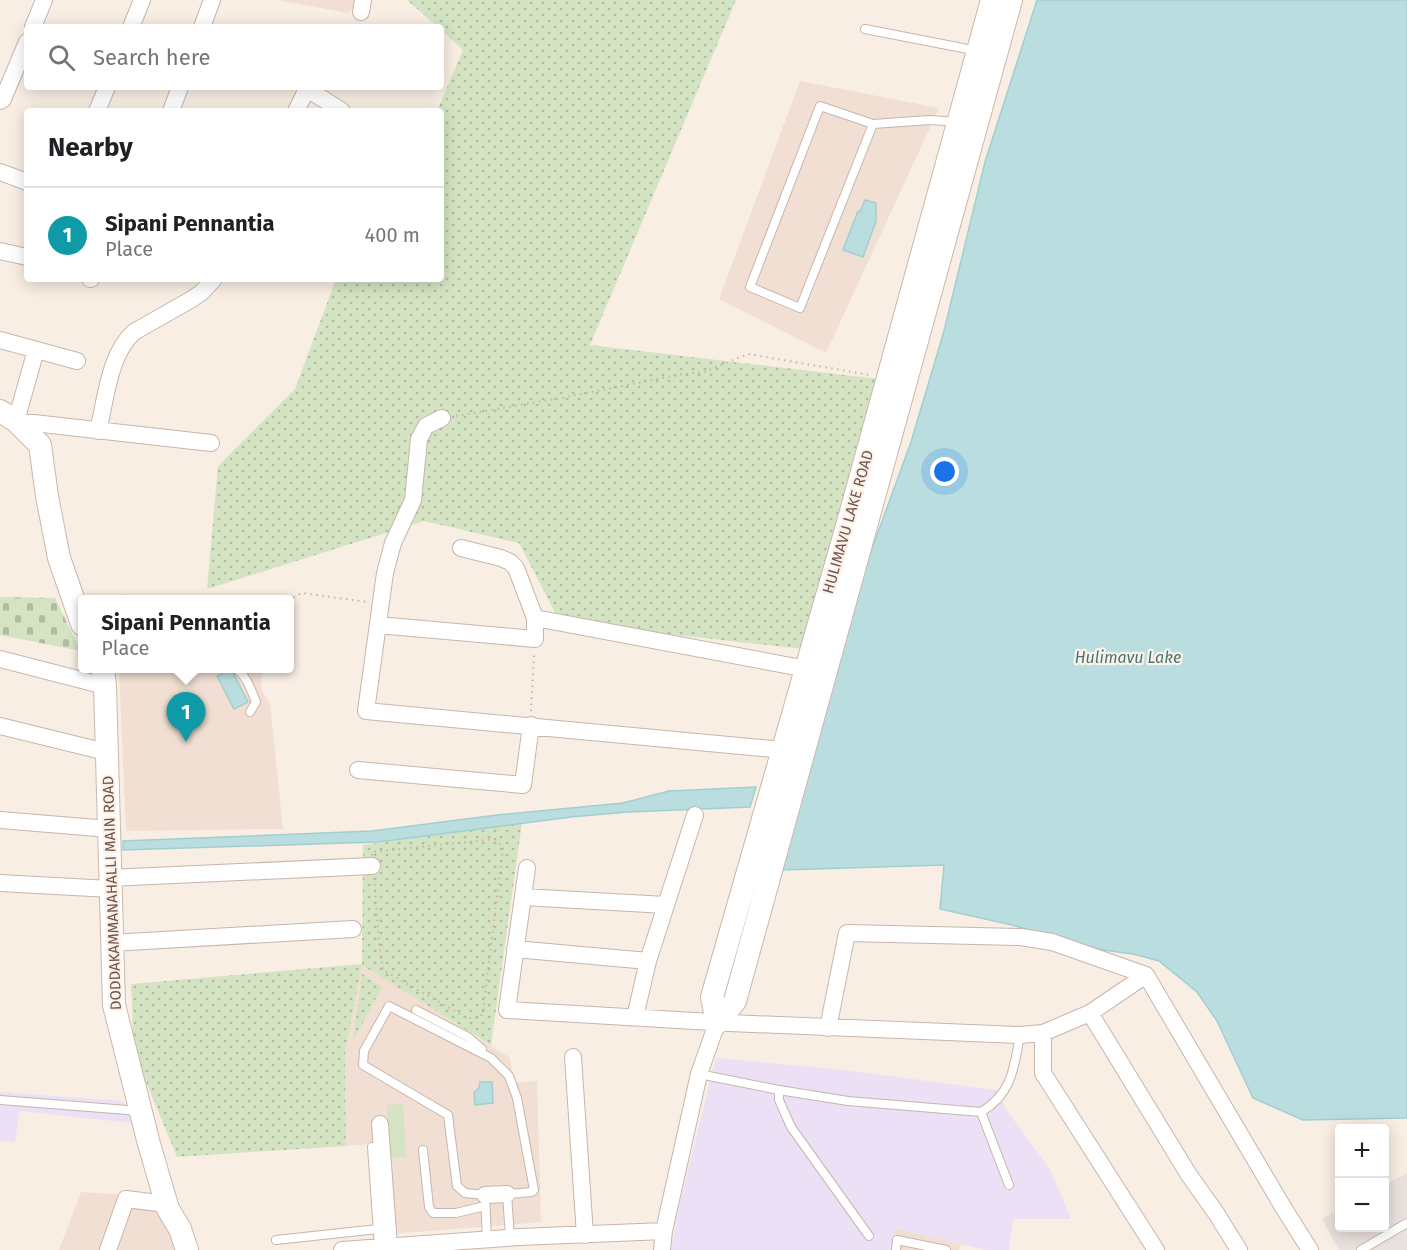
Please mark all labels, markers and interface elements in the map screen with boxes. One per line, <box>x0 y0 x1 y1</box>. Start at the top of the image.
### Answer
search box <box>24 24 444 90</box>
icon: search <box>45 41 78 74</box>
text: Search here <box>93 44 211 71</box>
text: Nearby <box>48 132 133 163</box>
text: Sipani Pennantia <box>105 210 274 237</box>
text: 1 <box>63 223 72 247</box>
text: 400 m <box>365 223 420 247</box>
text: Place <box>105 237 153 261</box>
street label: HULIMAVU LAKE ROAD <box>819 448 877 596</box>
your location <box>930 457 959 486</box>
popup <box>78 595 294 673</box>
text: Sipani Pennantia <box>101 609 271 636</box>
text: Place <box>101 636 149 660</box>
water label: Hulimavu Lake <box>1075 648 1181 667</box>
pin: 1 <box>166 692 206 742</box>
street label: DODDAKAMMANAHALLI MAIN ROAD <box>99 776 125 1010</box>
map controls <box>1335 1124 1389 1232</box>
button: + <box>1335 1124 1389 1178</box>
button: − <box>1335 1178 1389 1232</box>

